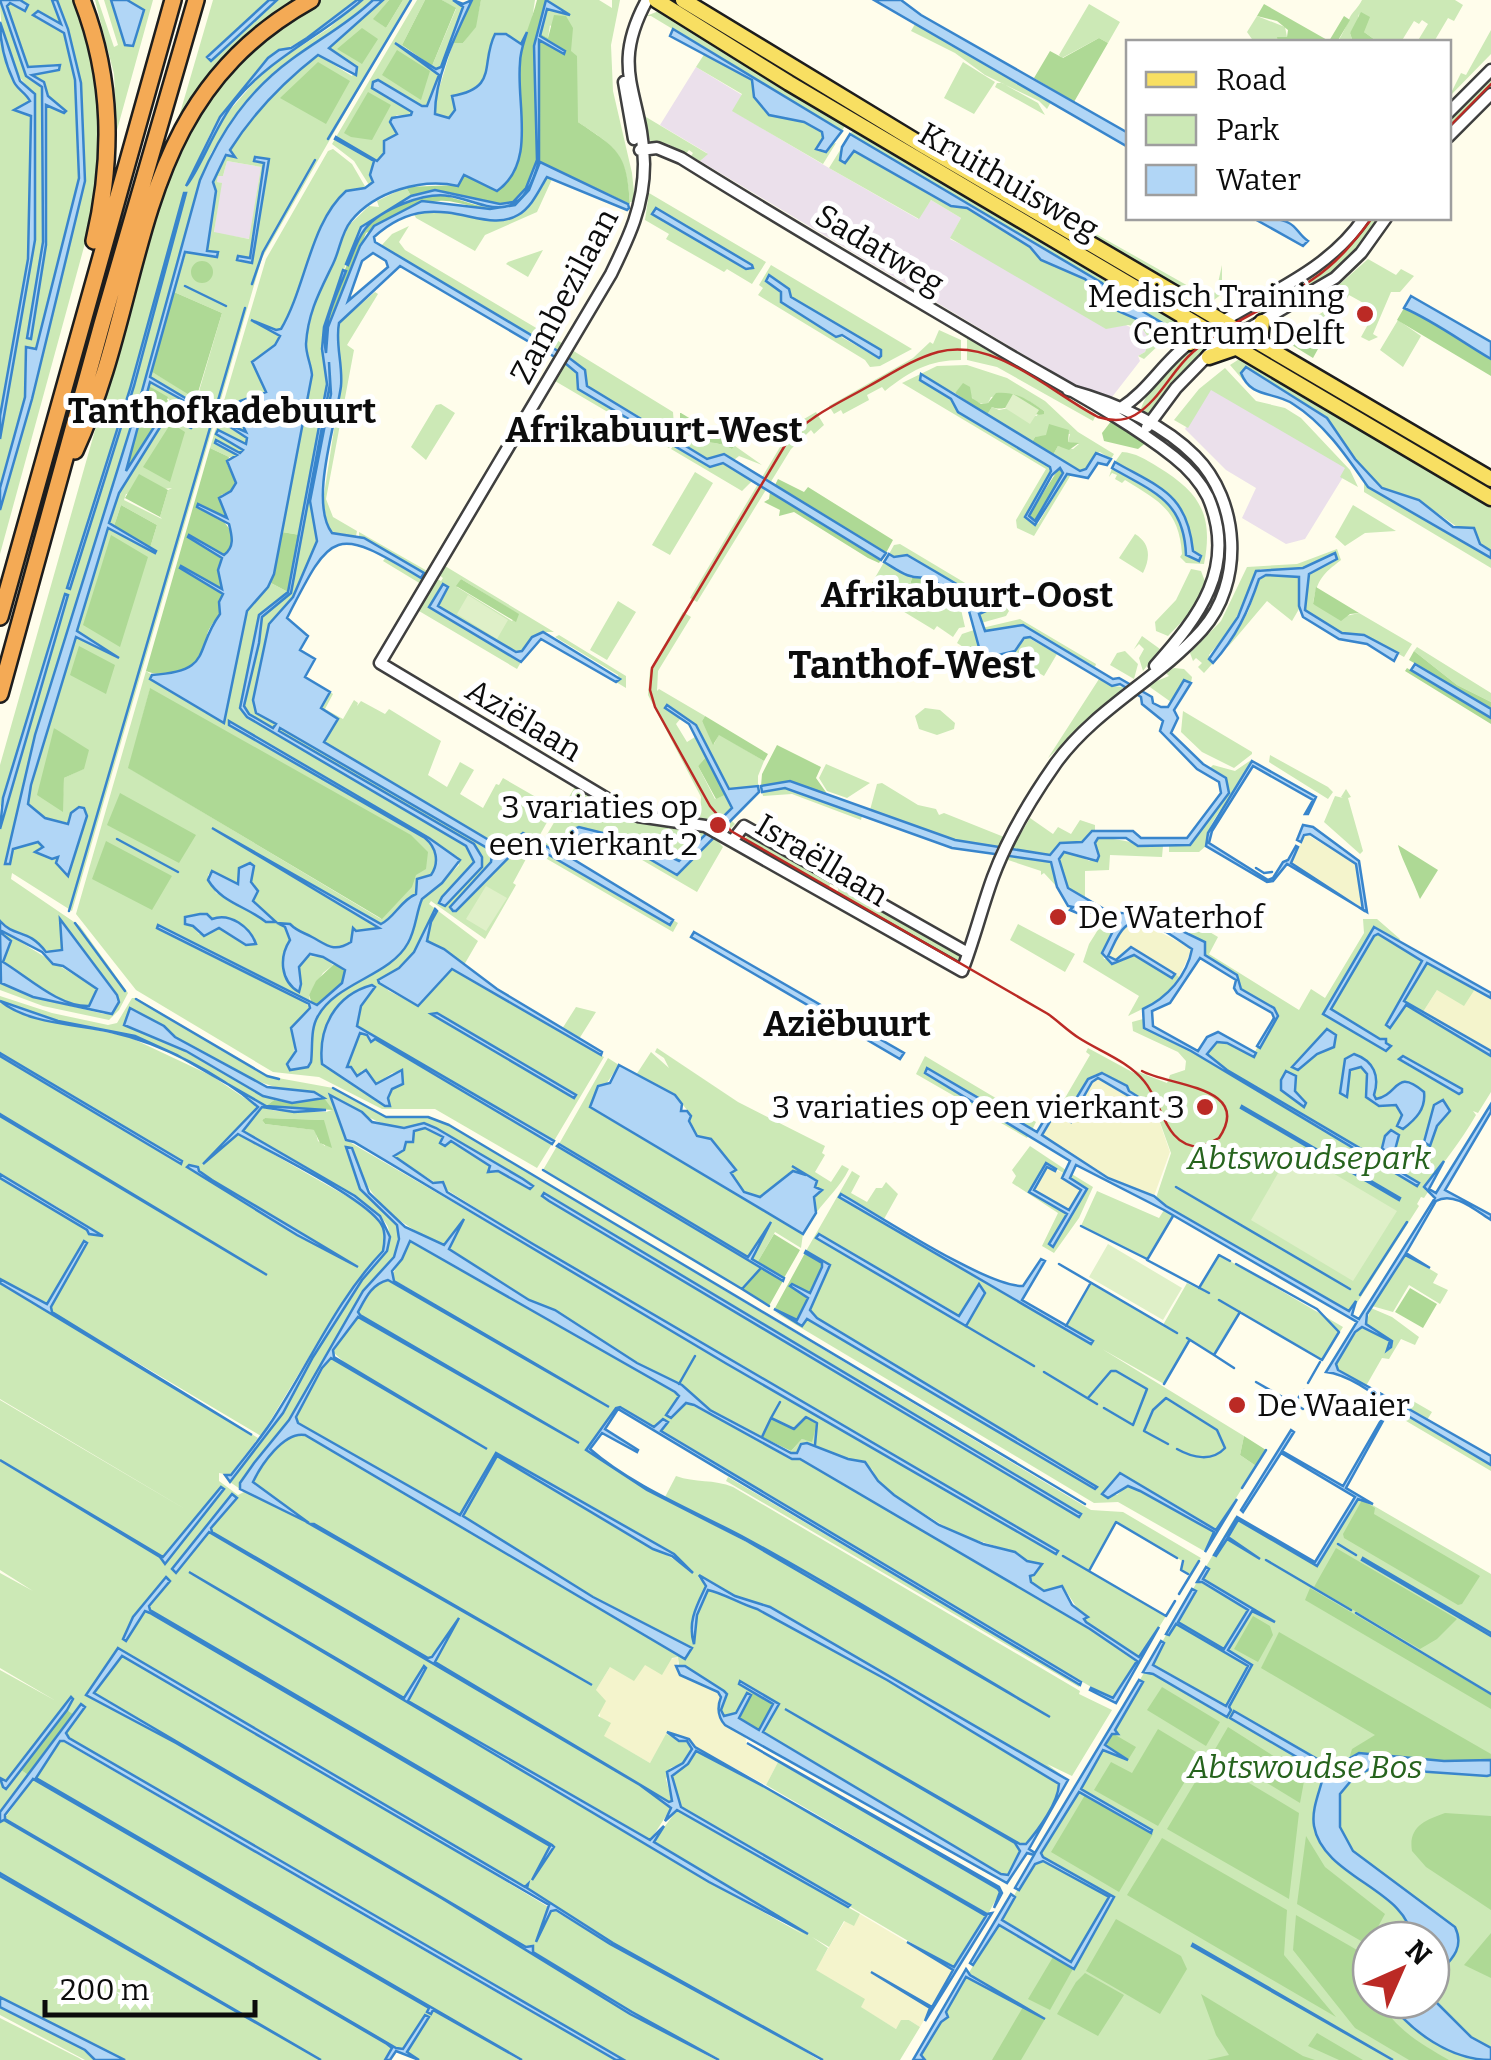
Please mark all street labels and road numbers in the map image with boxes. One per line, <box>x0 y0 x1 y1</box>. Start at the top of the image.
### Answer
street label: Kruithuisweg <box>912 114 1106 248</box>
street label: Sadatweg <box>809 196 951 302</box>
street label: Zambezilaan <box>502 202 626 390</box>
street label: Aziëlaan <box>459 671 589 769</box>
street label: Israëllaan <box>749 806 895 914</box>

